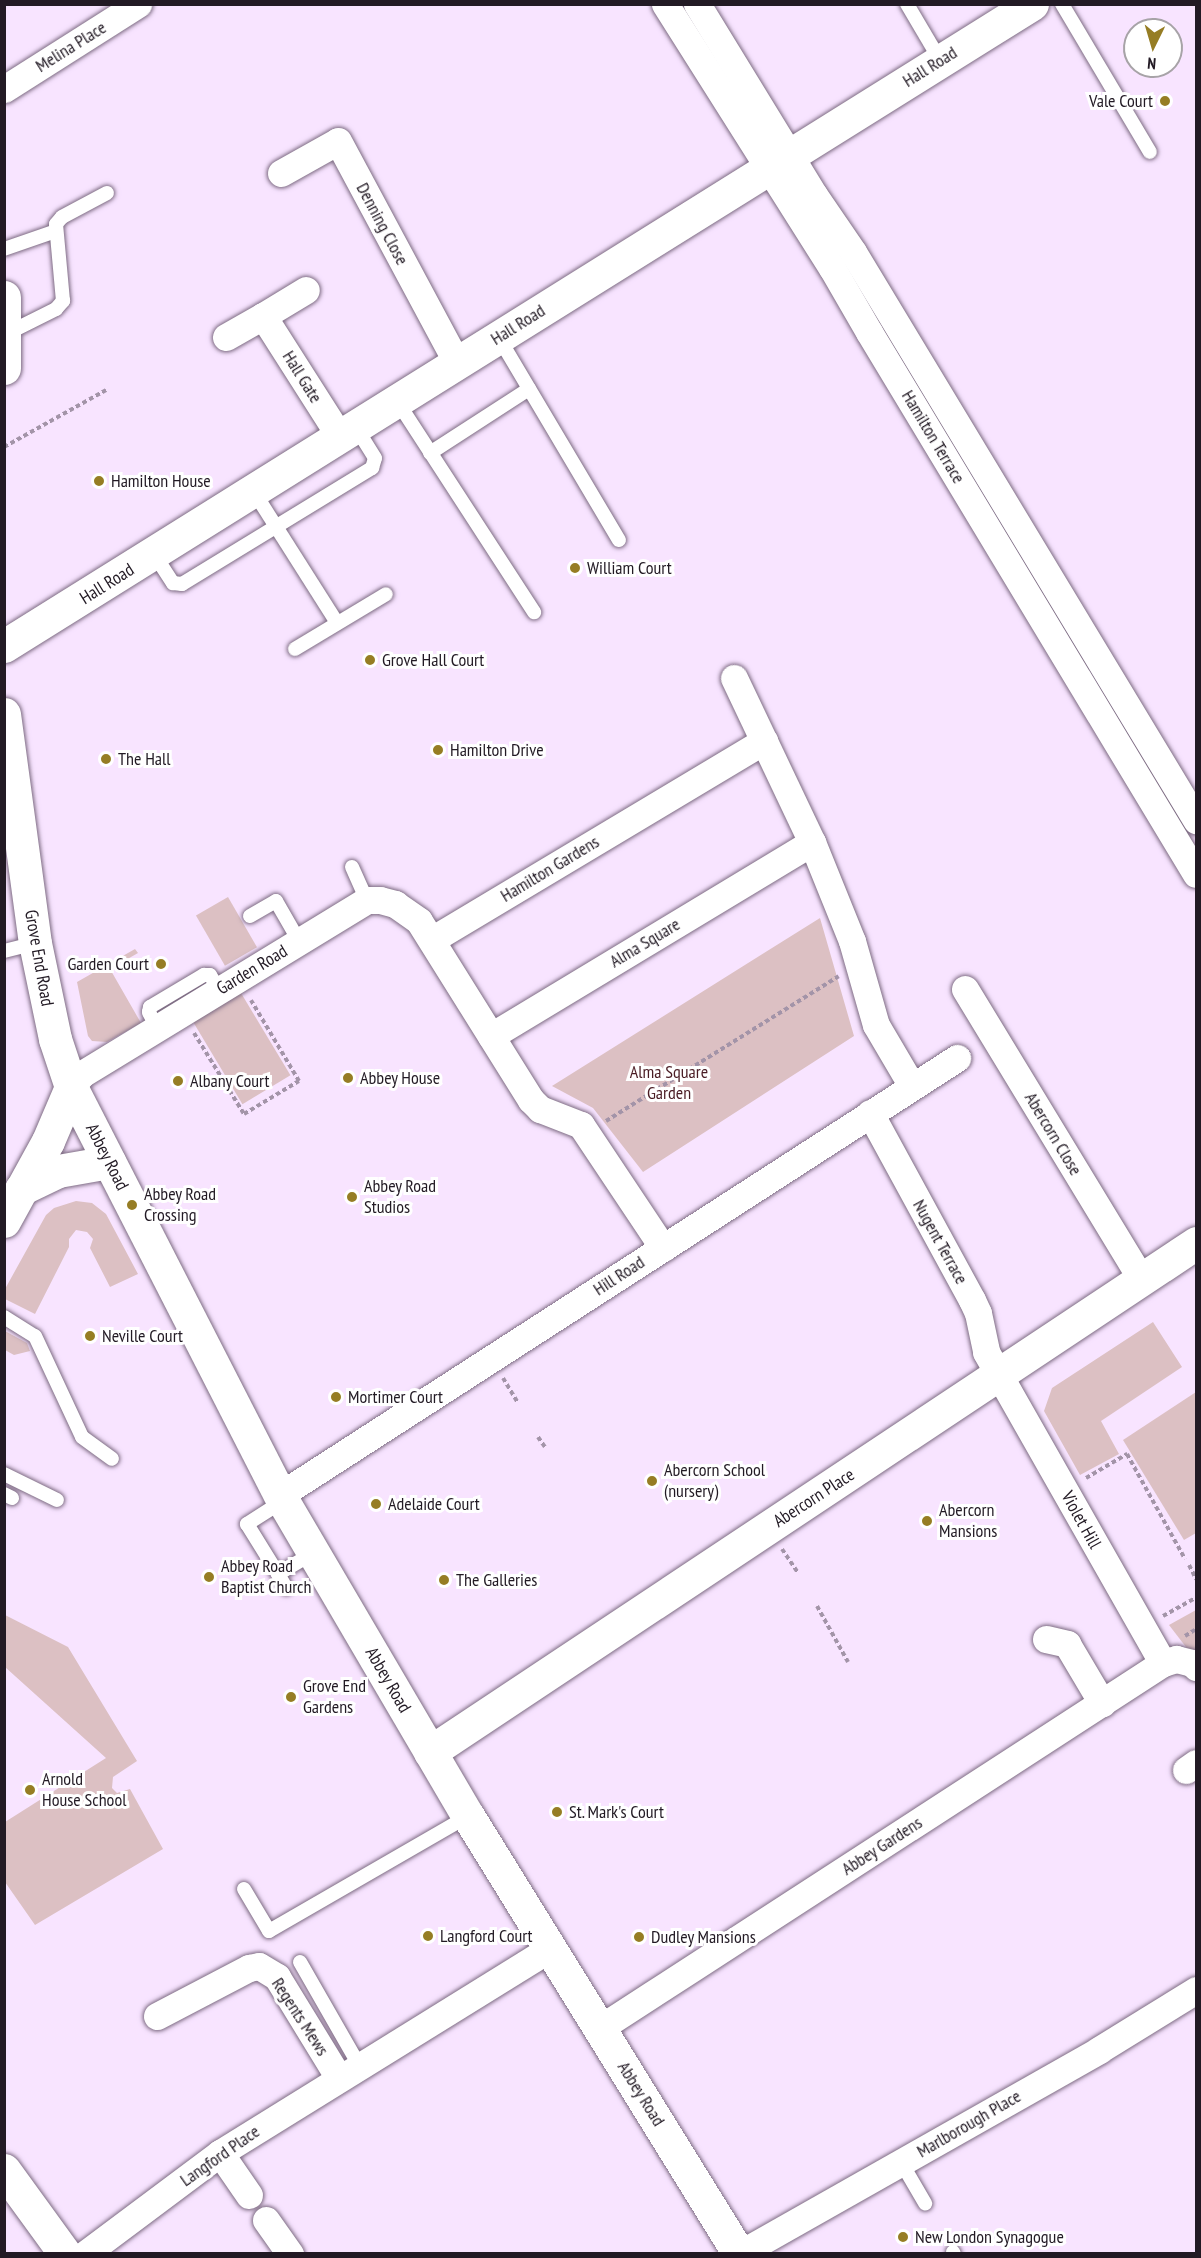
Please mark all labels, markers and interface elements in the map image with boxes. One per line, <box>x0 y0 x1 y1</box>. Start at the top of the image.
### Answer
street label: Melina Place <box>32 17 110 77</box>
north arrow <box>1123 18 1183 78</box>
street label: Hall Road <box>899 42 961 92</box>
text: N <box>1146 54 1157 74</box>
place label: Vale Court <box>1089 90 1153 112</box>
marker: Vale Court <box>1158 94 1172 108</box>
street label: Denning Close <box>351 179 413 269</box>
street label: Hall Road <box>487 300 549 350</box>
street label: Hall Gate <box>278 347 326 407</box>
street label: Hamilton Terrace <box>897 386 969 488</box>
place label: Hamilton House <box>111 470 211 492</box>
marker: Hamilton House <box>92 474 106 488</box>
place label: William Court <box>587 557 672 579</box>
street label: Hall Road <box>76 559 138 609</box>
marker: William Court <box>568 561 582 575</box>
place label: Grove Hall Court <box>382 649 484 671</box>
marker: Grove Hall Court <box>363 653 377 667</box>
place label: Hamilton Drive <box>450 739 544 761</box>
marker: Hamilton Drive <box>431 743 445 757</box>
place label: The Hall <box>118 748 170 770</box>
marker: The Hall <box>99 752 113 766</box>
street label: Hamilton Gardens <box>497 831 603 907</box>
street label: Grove End Road <box>20 908 58 1008</box>
street label: Alma Square <box>606 914 684 972</box>
street label: Garden Road <box>213 940 291 1000</box>
place label: Garden Court <box>67 953 149 975</box>
marker: Garden Court <box>154 957 168 971</box>
park label: Alma Square Garden <box>630 1062 708 1104</box>
place label: Abbey House <box>360 1067 441 1089</box>
place label: Albany Court <box>190 1070 270 1092</box>
marker: Abbey House <box>341 1071 355 1085</box>
marker: Albany Court <box>171 1074 185 1088</box>
street label: Abercorn Close <box>1020 1089 1086 1179</box>
street label: Abbey Road <box>81 1120 133 1194</box>
place label: Abbey Road Studios <box>364 1176 437 1218</box>
place label: Abbey Road Crossing <box>144 1184 217 1226</box>
marker: Abbey Road Studios <box>345 1190 359 1204</box>
street label: Nugent Terrace <box>908 1196 972 1288</box>
marker: Abbey Road Crossing <box>125 1198 139 1212</box>
street label: Hill Road <box>589 1252 649 1300</box>
place label: Neville Court <box>102 1325 183 1347</box>
marker: Neville Court <box>83 1329 97 1343</box>
place label: Mortimer Court <box>348 1386 443 1408</box>
marker: Mortimer Court <box>329 1390 343 1404</box>
place label: Abercorn School (nursery) <box>664 1460 765 1502</box>
street label: Abercorn Place <box>769 1464 859 1532</box>
marker: Abercorn School (nursery) <box>645 1474 659 1488</box>
street label: Violet Hill <box>1056 1487 1106 1553</box>
place label: Adelaide Court <box>388 1493 480 1515</box>
marker: Adelaide Court <box>369 1497 383 1511</box>
place label: Abercorn Mansions <box>939 1500 997 1543</box>
marker: Abercorn Mansions <box>920 1514 934 1528</box>
place label: Abbey Road Baptist Church <box>221 1556 311 1598</box>
place label: The Galleries <box>456 1569 537 1591</box>
marker: Abbey Road Baptist Church <box>202 1570 216 1584</box>
marker: The Galleries <box>437 1573 451 1587</box>
street label: Abbey Road <box>361 1643 415 1717</box>
place label: Grove End Gardens <box>303 1676 366 1718</box>
marker: Grove End Gardens <box>284 1690 298 1704</box>
place label: Arnold House School <box>42 1769 126 1812</box>
marker: Arnold House School <box>23 1783 37 1797</box>
place label: St. Mark's Court <box>569 1801 665 1823</box>
marker: St. Mark's Court <box>550 1805 564 1819</box>
street label: Abbey Gardens <box>838 1812 926 1880</box>
place label: Langford Court <box>440 1925 533 1947</box>
place label: Dudley Mansions <box>651 1926 756 1948</box>
marker: Langford Court <box>421 1929 435 1943</box>
marker: Dudley Mansions <box>632 1930 646 1944</box>
street label: Regents Mews <box>267 1974 333 2060</box>
street label: Abbey Road <box>613 2058 669 2130</box>
street label: Marlborough Place <box>913 2086 1025 2162</box>
street label: Langford Place <box>176 2121 264 2191</box>
place label: New London Synagogue <box>915 2226 1064 2248</box>
marker: New London Synagogue <box>896 2230 910 2244</box>

